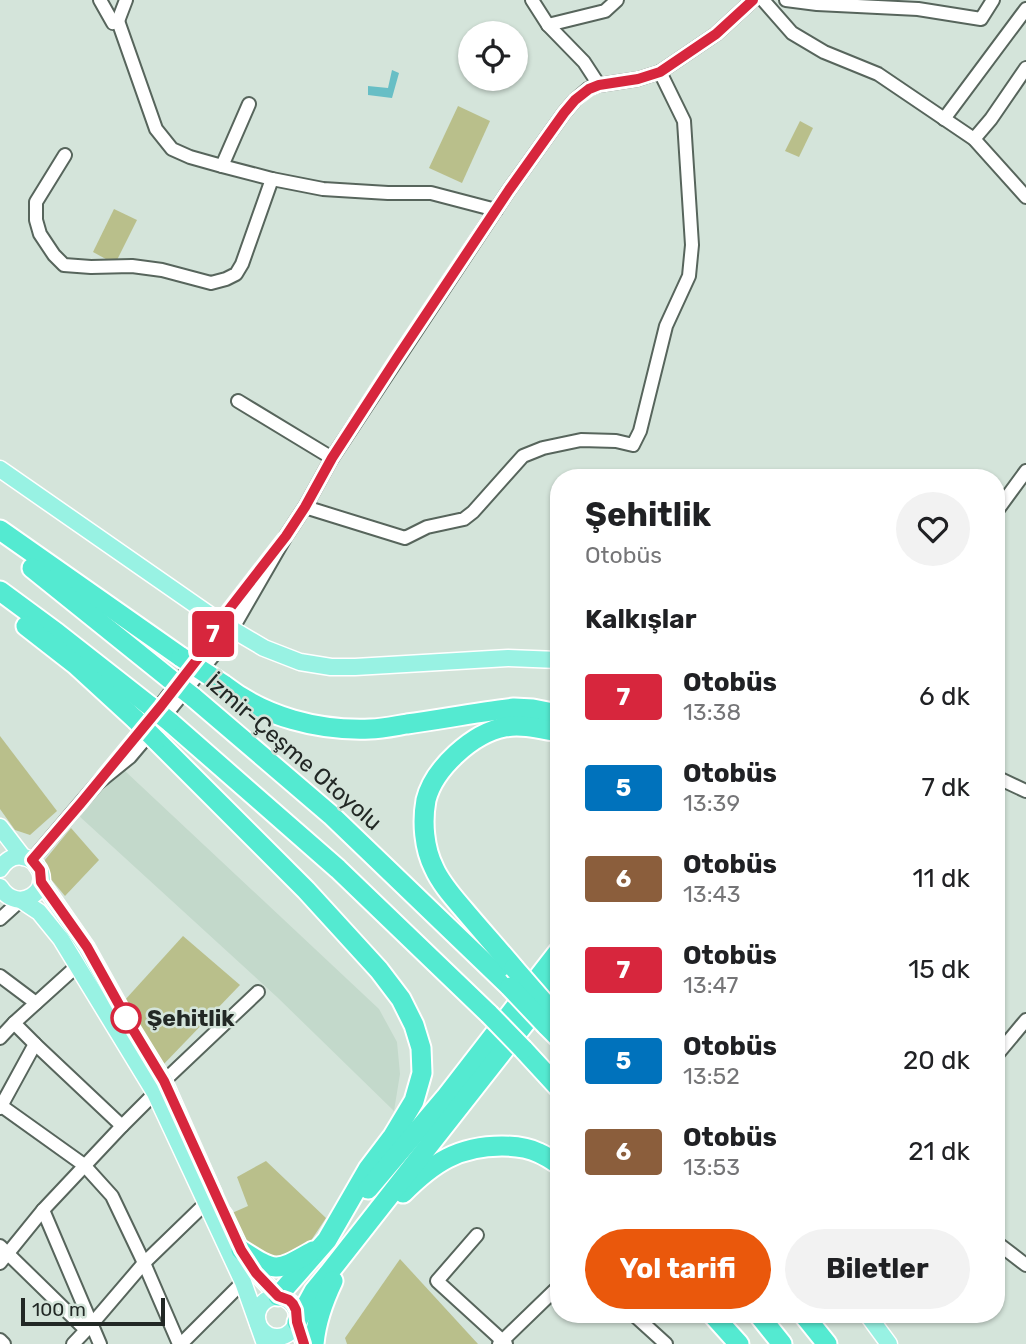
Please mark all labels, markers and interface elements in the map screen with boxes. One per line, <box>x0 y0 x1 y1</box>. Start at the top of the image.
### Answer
map controls <box>458 21 528 91</box>
button: locate <box>458 21 528 91</box>
button: heart <box>896 492 970 566</box>
text: Şehitlik <box>585 495 711 534</box>
text: Otobüs <box>585 541 662 569</box>
text: Kalkışlar <box>585 604 696 635</box>
line badge: 7 <box>190 611 236 657</box>
text: 7 <box>206 620 220 648</box>
text: Otobüs <box>683 667 777 698</box>
street label: İzmir-Çeşme Otoyolu <box>200 668 388 836</box>
text: 6 dk <box>919 681 970 712</box>
text: 7 <box>617 683 630 711</box>
text: 13:38 <box>683 698 741 726</box>
text: Otobüs <box>683 758 777 789</box>
text: 7 dk <box>921 772 970 803</box>
text: 5 <box>616 774 631 802</box>
text: 13:39 <box>683 789 740 817</box>
text: Otobüs <box>683 849 777 880</box>
text: 11 dk <box>912 863 970 894</box>
text: 6 <box>616 865 631 893</box>
text: 13:43 <box>683 880 741 908</box>
text: Otobüs <box>683 940 777 971</box>
text: 15 dk <box>908 954 970 985</box>
text: 7 <box>617 956 630 984</box>
text: 13:47 <box>683 971 738 999</box>
marker: Şehitlik <box>111 1003 141 1033</box>
place label: Şehitlik <box>147 1004 235 1032</box>
text: Otobüs <box>683 1031 777 1062</box>
text: 20 dk <box>903 1045 970 1076</box>
text: 5 <box>616 1047 631 1075</box>
text: 13:52 <box>683 1062 740 1090</box>
text: Otobüs <box>683 1122 777 1153</box>
text: 21 dk <box>908 1136 970 1167</box>
text: 6 <box>616 1138 631 1166</box>
text: 13:53 <box>683 1153 740 1181</box>
button: Yol tarifi <box>585 1229 771 1309</box>
button: Biletler <box>785 1229 970 1309</box>
scale bar <box>21 1295 164 1327</box>
text: 100 m <box>32 1298 86 1321</box>

